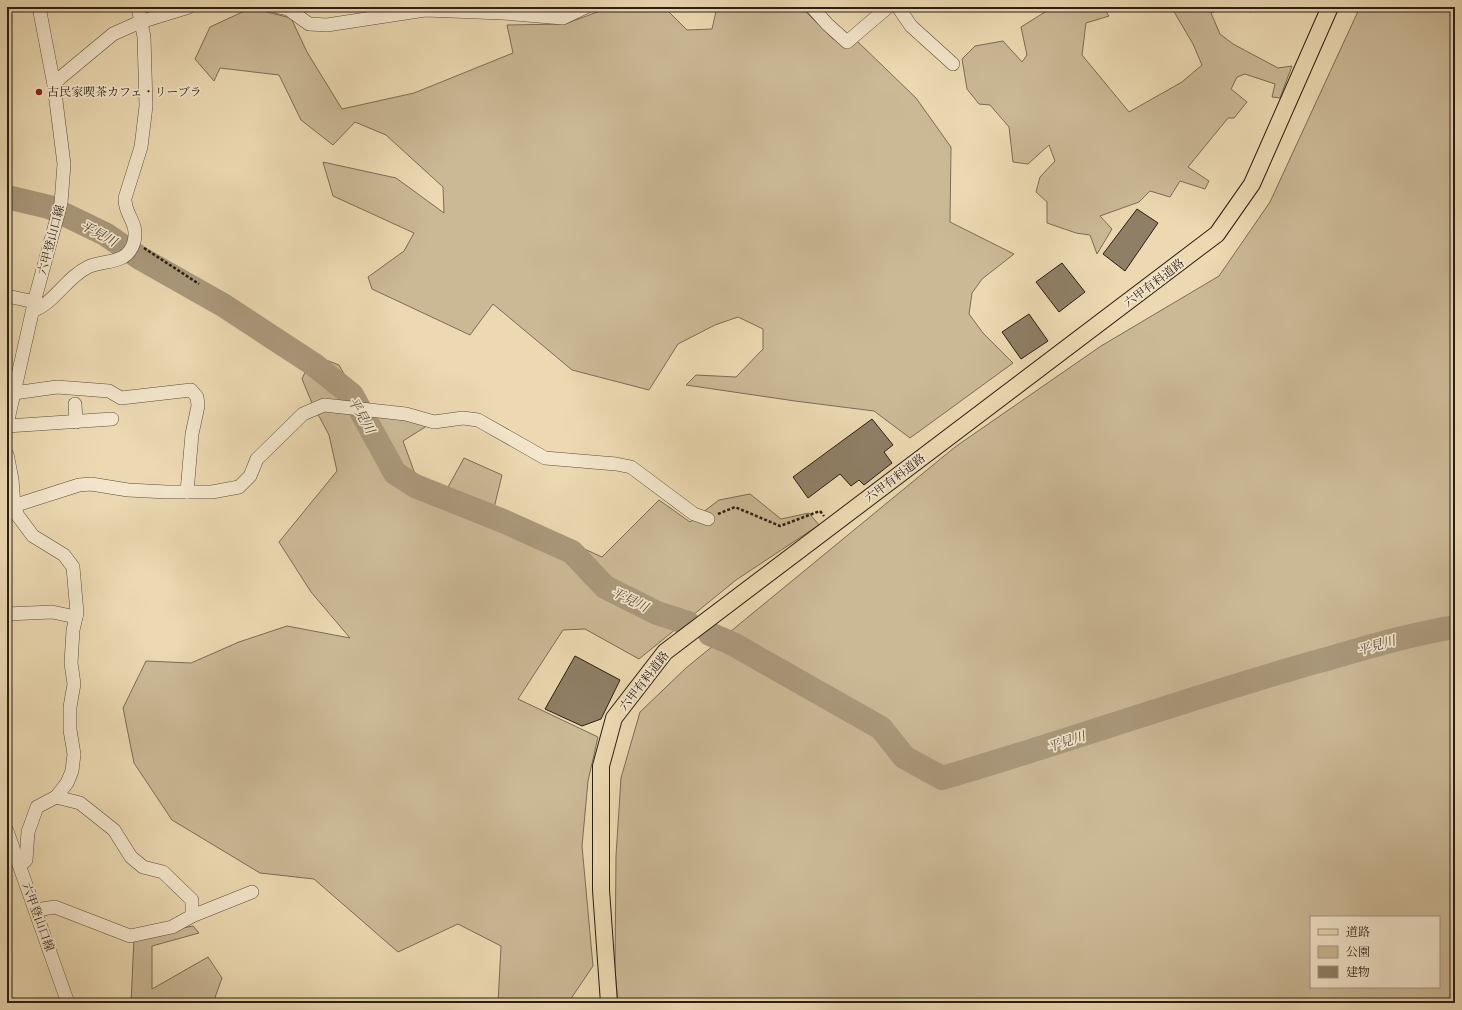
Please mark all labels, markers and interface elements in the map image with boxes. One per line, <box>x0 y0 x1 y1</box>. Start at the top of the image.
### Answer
place label: 古民家喫茶カフェ・リーブラ <box>47 85 202 100</box>
marker: 古民家喫茶カフェ・リーブラ <box>34 87 44 97</box>
street label: 六甲登山口線 <box>35 203 68 277</box>
water label: 平見川 <box>77 217 121 252</box>
street label: 六甲有料道路 <box>1121 256 1188 311</box>
water label: 平見川 <box>344 395 379 439</box>
street label: 六甲有料道路 <box>862 451 929 506</box>
water label: 平見川 <box>608 584 652 617</box>
water label: 平見川 <box>1355 632 1399 660</box>
street label: 六甲有料道路 <box>616 648 672 714</box>
water label: 平見川 <box>1045 728 1090 757</box>
street label: 六甲登山口線 <box>18 881 57 954</box>
legend <box>1310 916 1440 988</box>
text: 道路 <box>1346 925 1370 940</box>
text: 公園 <box>1346 945 1370 960</box>
text: 建物 <box>1346 965 1370 980</box>

